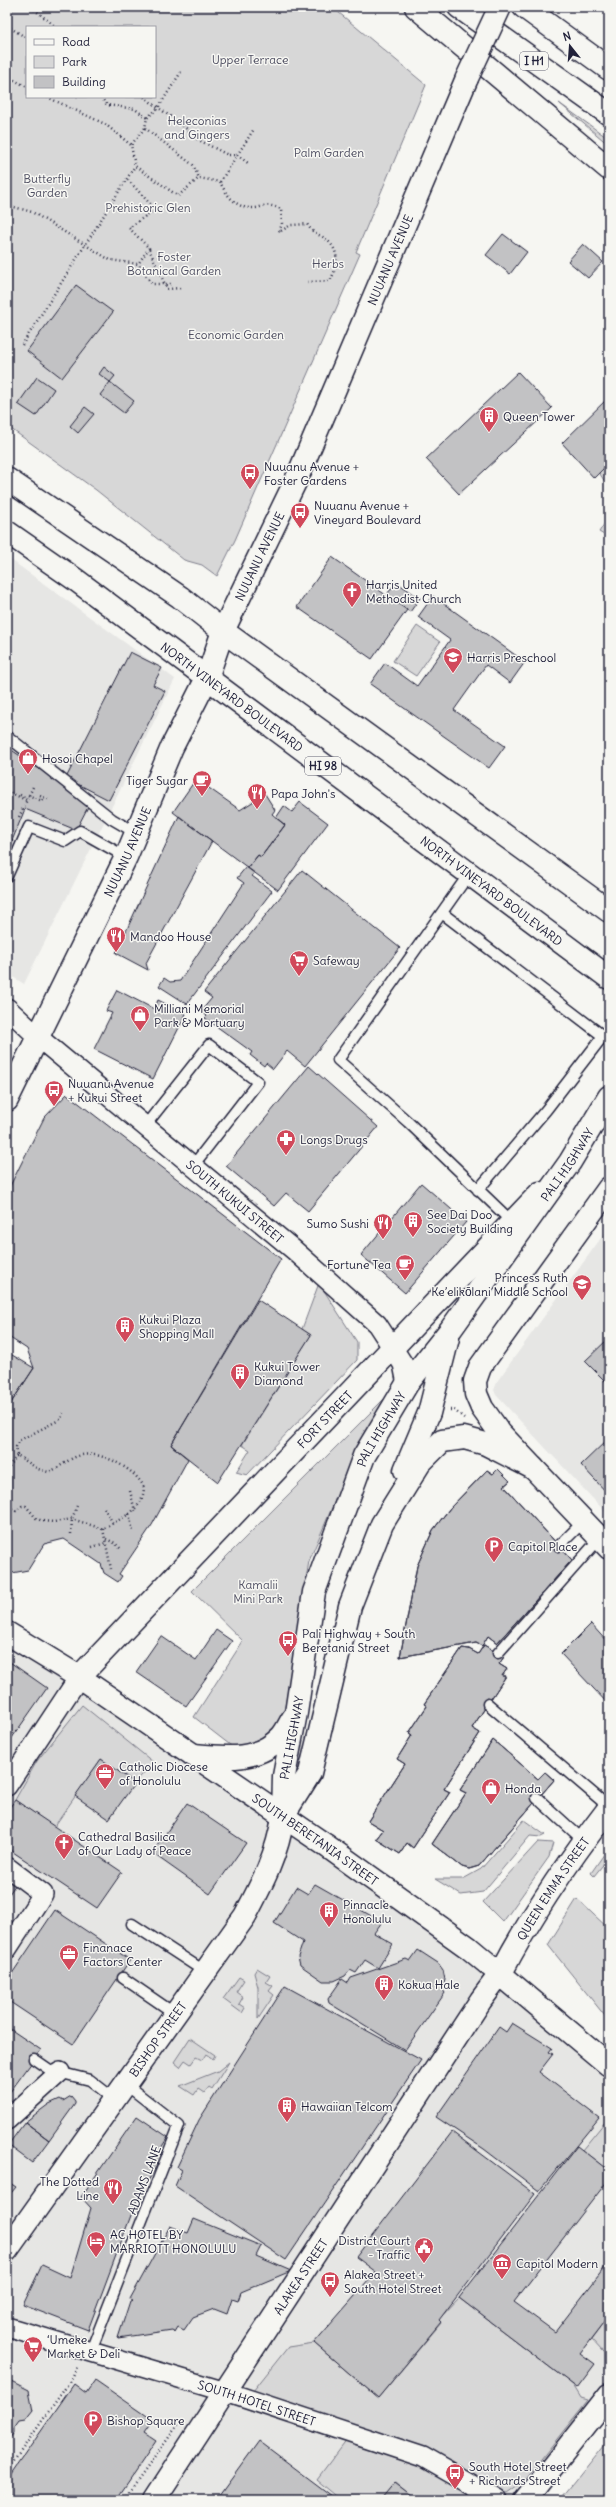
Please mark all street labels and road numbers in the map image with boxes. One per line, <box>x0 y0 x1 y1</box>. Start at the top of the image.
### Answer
road number: I H1 <box>520 52 548 70</box>
street label: NUUANU AVENUE <box>364 212 416 307</box>
street label: NUUANU AVENUE <box>231 509 287 603</box>
street label: NORTH VINEYARD BOULEVARD <box>158 639 306 755</box>
road number: HI 98 <box>305 757 341 775</box>
street label: NUUANU AVENUE <box>100 804 154 899</box>
street label: NORTH VINEYARD BOULEVARD <box>418 833 566 948</box>
street label: PALI HIGHWAY <box>537 1125 596 1204</box>
street label: SOUTH KUKUI STREET <box>183 1156 287 1246</box>
street label: FORT STREET <box>294 1387 355 1451</box>
street label: PALI HIGHWAY <box>353 1388 409 1469</box>
street label: PALI HIGHWAY <box>276 1695 306 1781</box>
street label: SOUTH BERETANIA STREET <box>250 1790 381 1888</box>
street label: QUEEN EMMA STREET <box>513 1834 592 1943</box>
street label: BISHOP STREET <box>125 1999 189 2080</box>
street label: ADAMS LANE <box>124 2143 164 2217</box>
street label: ALAKEA STREET <box>270 2236 330 2317</box>
street label: SOUTH HOTEL STREET <box>196 2377 318 2429</box>

